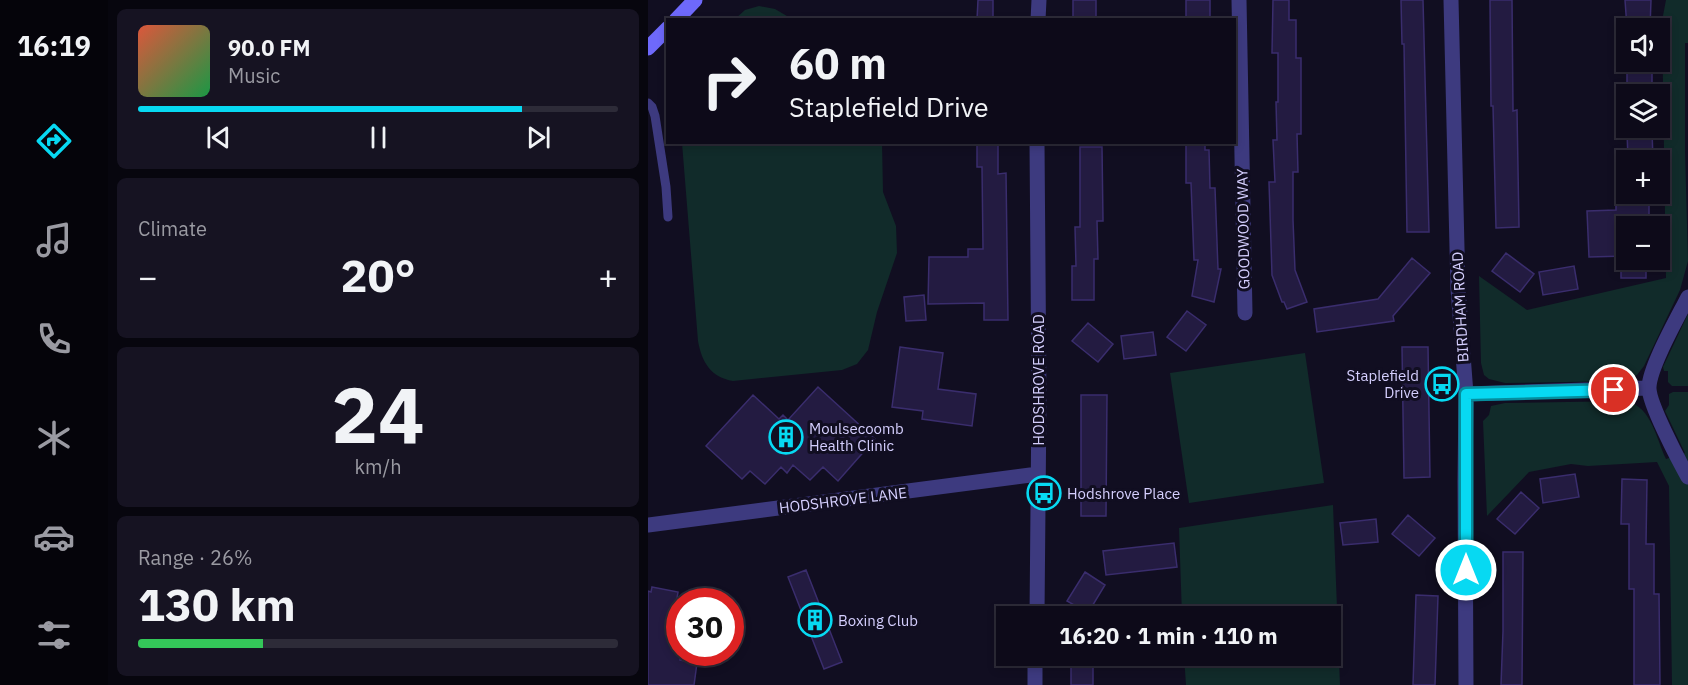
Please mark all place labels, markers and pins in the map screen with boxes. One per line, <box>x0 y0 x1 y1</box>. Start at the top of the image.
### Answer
pin <box>1588 364 1639 415</box>
place label: Staplefield Drive <box>1346 366 1419 402</box>
bus stop icon: Staplefield Drive <box>1424 366 1460 402</box>
building icon: Moulsecoomb Health Clinic <box>768 419 804 455</box>
place label: Moulsecoomb Health Clinic <box>809 419 904 455</box>
bus stop icon: Hodshrove Place <box>1026 475 1062 511</box>
place label: Hodshrove Place <box>1067 484 1180 503</box>
building icon: Boxing Club <box>797 602 833 638</box>
place label: Boxing Club <box>838 611 918 630</box>

